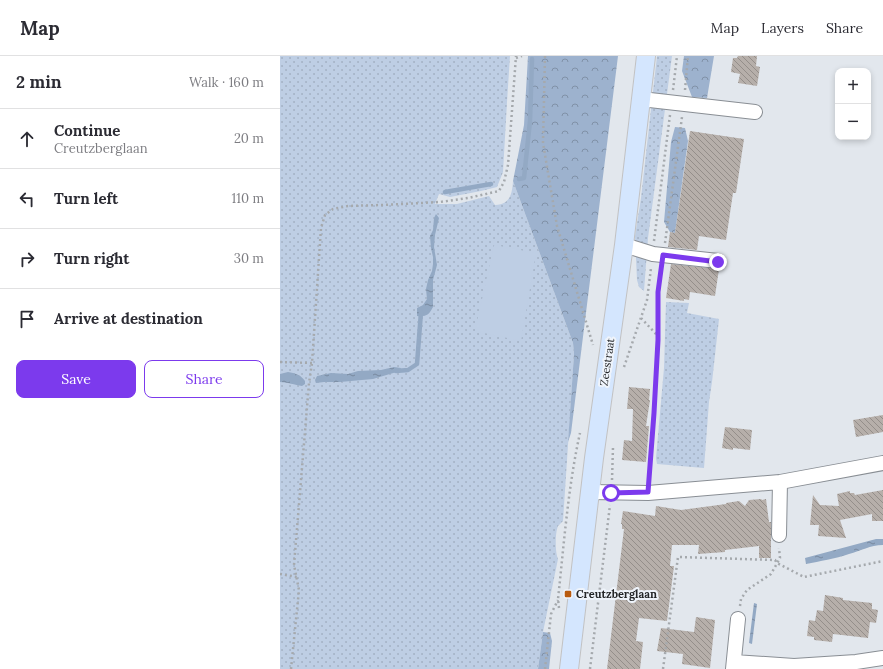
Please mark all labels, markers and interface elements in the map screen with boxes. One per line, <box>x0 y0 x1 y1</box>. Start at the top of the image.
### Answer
text: Map <box>20 16 60 40</box>
text: Map <box>711 19 739 37</box>
text: Layers <box>761 19 804 37</box>
text: Share <box>826 19 863 37</box>
map controls <box>835 68 871 140</box>
button: + <box>835 68 871 104</box>
text: 2 min <box>16 71 62 93</box>
text: Walk · 160 m <box>189 74 264 91</box>
button: − <box>835 104 871 140</box>
text: Continue <box>54 121 120 140</box>
icon: ahead <box>16 128 38 150</box>
text: 20 m <box>234 130 264 147</box>
text: Creutzberglaan <box>54 140 148 157</box>
icon: left <box>16 188 38 210</box>
text: Turn left <box>54 189 118 208</box>
text: 110 m <box>231 190 264 207</box>
icon: right <box>16 248 38 270</box>
text: Turn right <box>54 249 130 268</box>
text: 30 m <box>234 250 264 267</box>
route end <box>709 253 727 271</box>
icon: arrive <box>16 308 38 330</box>
text: Arrive at destination <box>54 309 203 328</box>
street label: Zeestraat <box>597 336 617 387</box>
button: Save <box>16 360 136 398</box>
button: Share <box>144 360 264 398</box>
route start <box>602 484 620 502</box>
place label: Creutzberglaan <box>576 587 657 601</box>
marker: Creutzberglaan <box>563 589 573 599</box>

